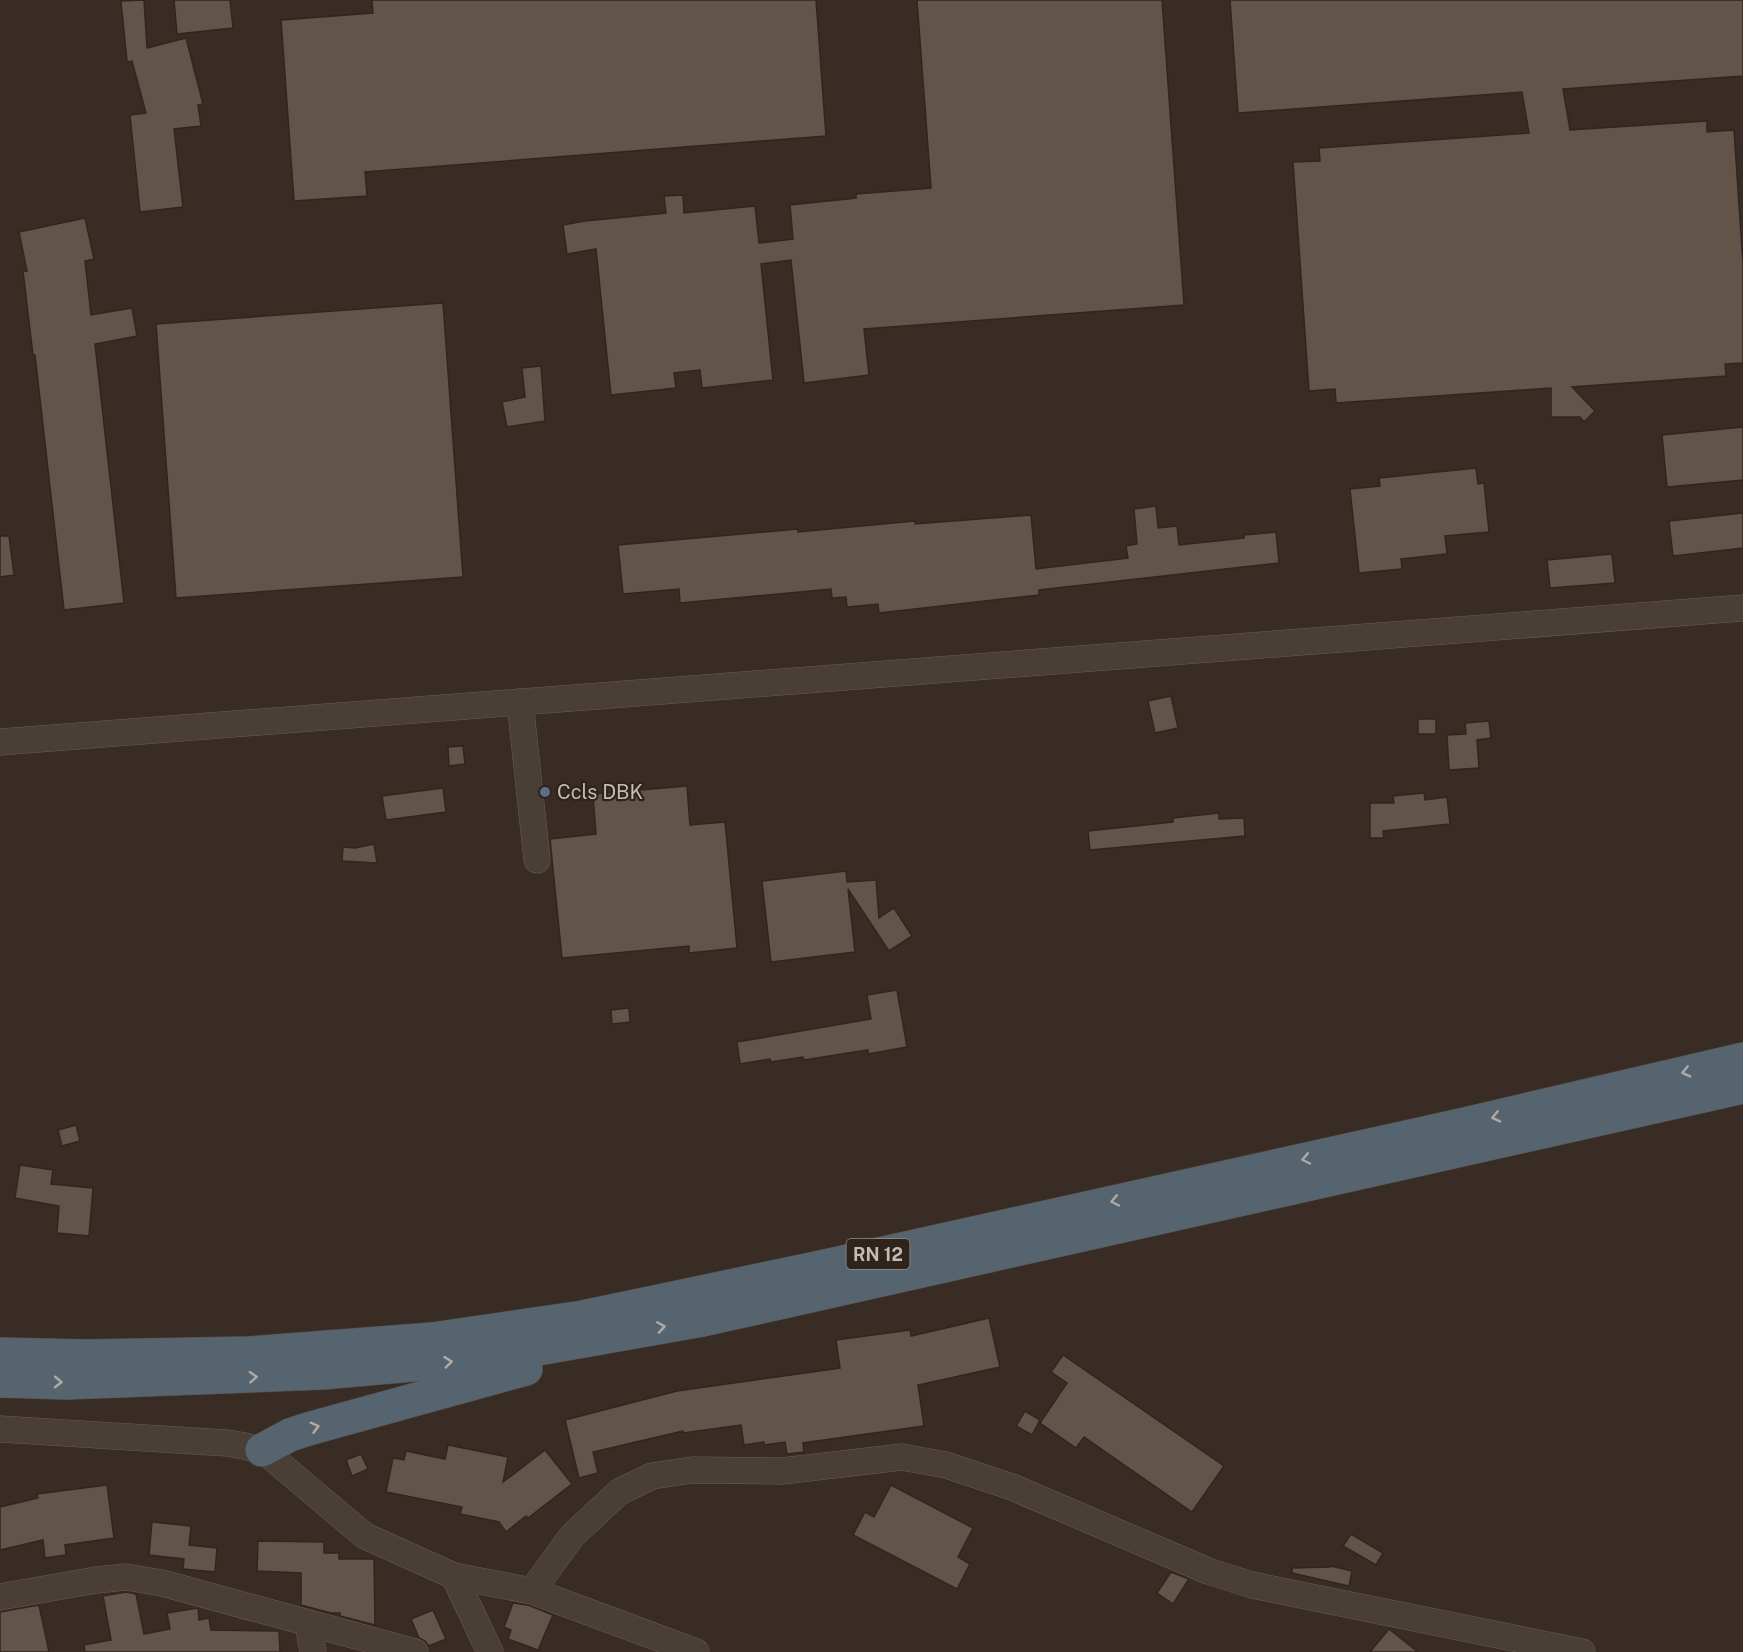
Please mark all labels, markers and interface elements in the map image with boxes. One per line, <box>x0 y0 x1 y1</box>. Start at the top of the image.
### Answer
place label: Ccls DBK <box>557 780 643 804</box>
marker: Ccls DBK <box>538 785 552 799</box>
one-way arrow <box>1681 1065 1691 1078</box>
one-way arrow <box>1491 1109 1501 1122</box>
one-way arrow <box>1301 1152 1311 1165</box>
one-way arrow <box>1111 1194 1121 1207</box>
road number: RN 12 <box>846 1239 910 1269</box>
one-way arrow <box>655 1321 665 1334</box>
one-way arrow <box>443 1356 452 1369</box>
one-way arrow <box>249 1370 258 1383</box>
one-way arrow <box>54 1376 63 1389</box>
one-way arrow <box>309 1422 320 1434</box>

